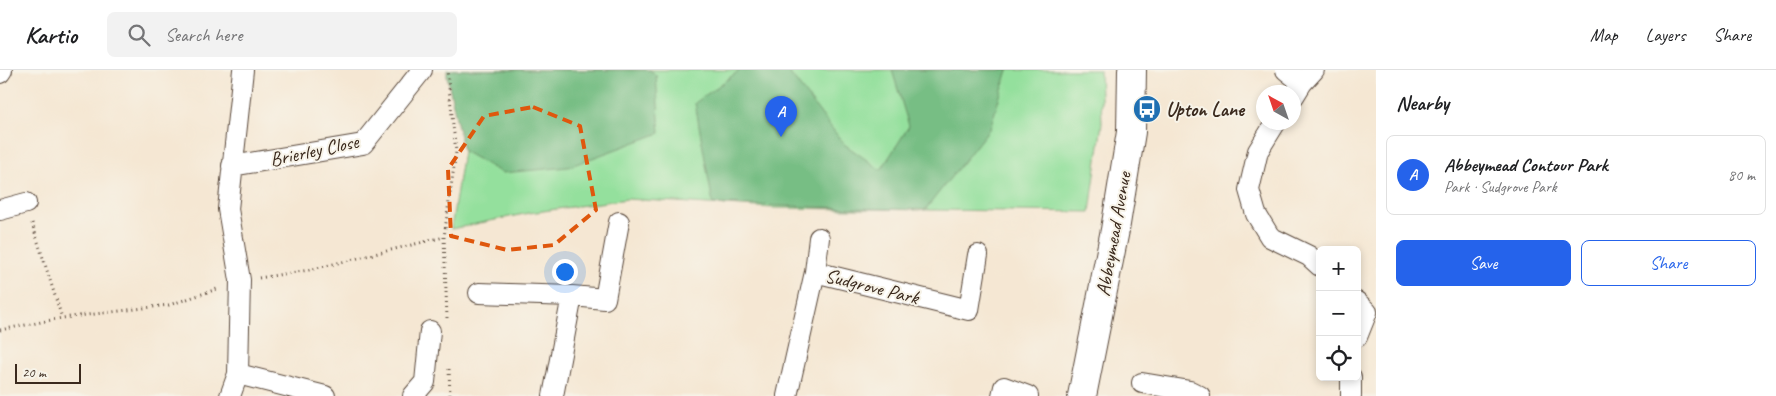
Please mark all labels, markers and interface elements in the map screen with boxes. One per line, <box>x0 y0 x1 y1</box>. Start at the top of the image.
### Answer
search box <box>107 12 457 57</box>
text: Kartio <box>25 20 77 50</box>
icon: search <box>125 21 153 49</box>
text: Search here <box>165 23 242 47</box>
text: Map <box>1590 24 1618 46</box>
text: Layers <box>1646 24 1685 46</box>
text: Share <box>1713 24 1751 46</box>
north arrow <box>1256 85 1301 130</box>
text: Nearby <box>1396 90 1449 116</box>
bus stop icon: Upton Lane <box>1132 94 1162 124</box>
pin: A <box>765 96 797 137</box>
place label: Upton Lane <box>1166 97 1245 122</box>
street label: Brierley Close <box>268 129 362 172</box>
text: Abbeymead Contour Park <box>1444 153 1608 177</box>
text: A <box>1409 165 1417 185</box>
text: 80 m <box>1728 165 1755 185</box>
street label: Abbeymead Avenue <box>1090 169 1137 298</box>
text: Park · Sudgrove Park <box>1444 177 1557 197</box>
button: Save <box>1396 240 1571 286</box>
button: Share <box>1581 240 1756 286</box>
map controls <box>1316 246 1361 381</box>
button: + <box>1316 246 1361 291</box>
your location <box>552 259 578 285</box>
street label: Sudgrove Park <box>822 263 923 311</box>
button: − <box>1316 291 1361 336</box>
button: locate <box>1316 336 1361 381</box>
scale bar <box>15 361 81 384</box>
text: 20 m <box>22 364 46 381</box>

